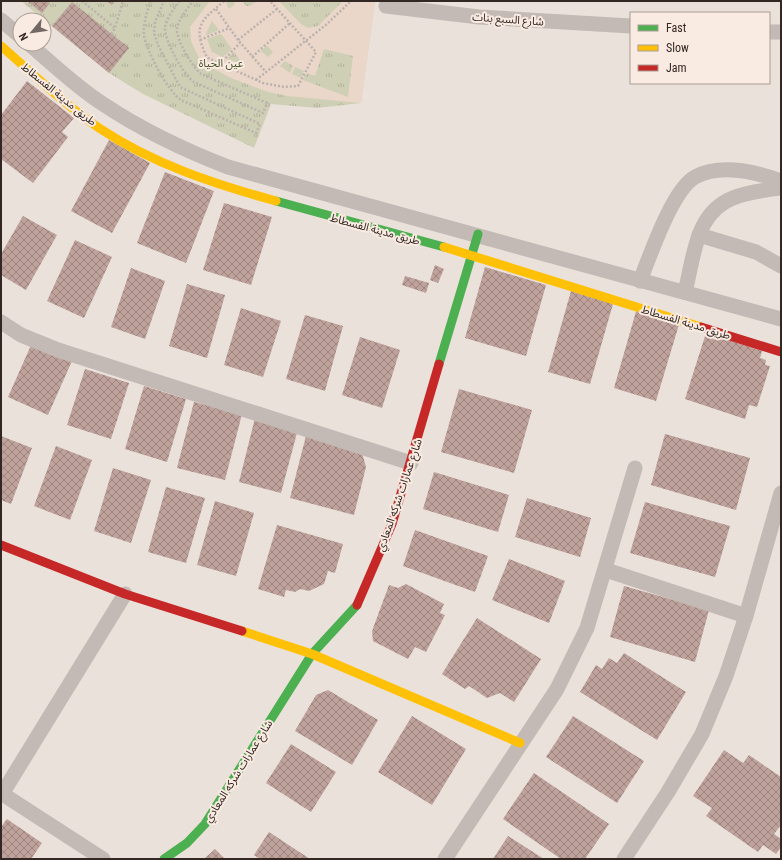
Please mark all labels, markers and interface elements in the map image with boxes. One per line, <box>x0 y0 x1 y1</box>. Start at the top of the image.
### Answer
street label: شارع السبع بنات <box>472 11 545 30</box>
north arrow <box>12 12 52 52</box>
legend <box>630 12 770 84</box>
text: Fast <box>666 21 687 35</box>
text: N <box>16 30 31 43</box>
text: Slow <box>666 41 689 55</box>
park label: عين الحياة <box>199 57 244 70</box>
street label: طريق مدينة الفسطاط <box>19 60 99 129</box>
text: Jam <box>666 61 687 75</box>
street label: طريق مدينة الفسطاط <box>328 211 421 248</box>
street label: طريق مدينة الفسطاط <box>640 303 732 342</box>
street label: شارع عمارات شركه المعادي <box>374 437 427 554</box>
street label: شارع عمارات شركه المعادي <box>202 717 278 826</box>

